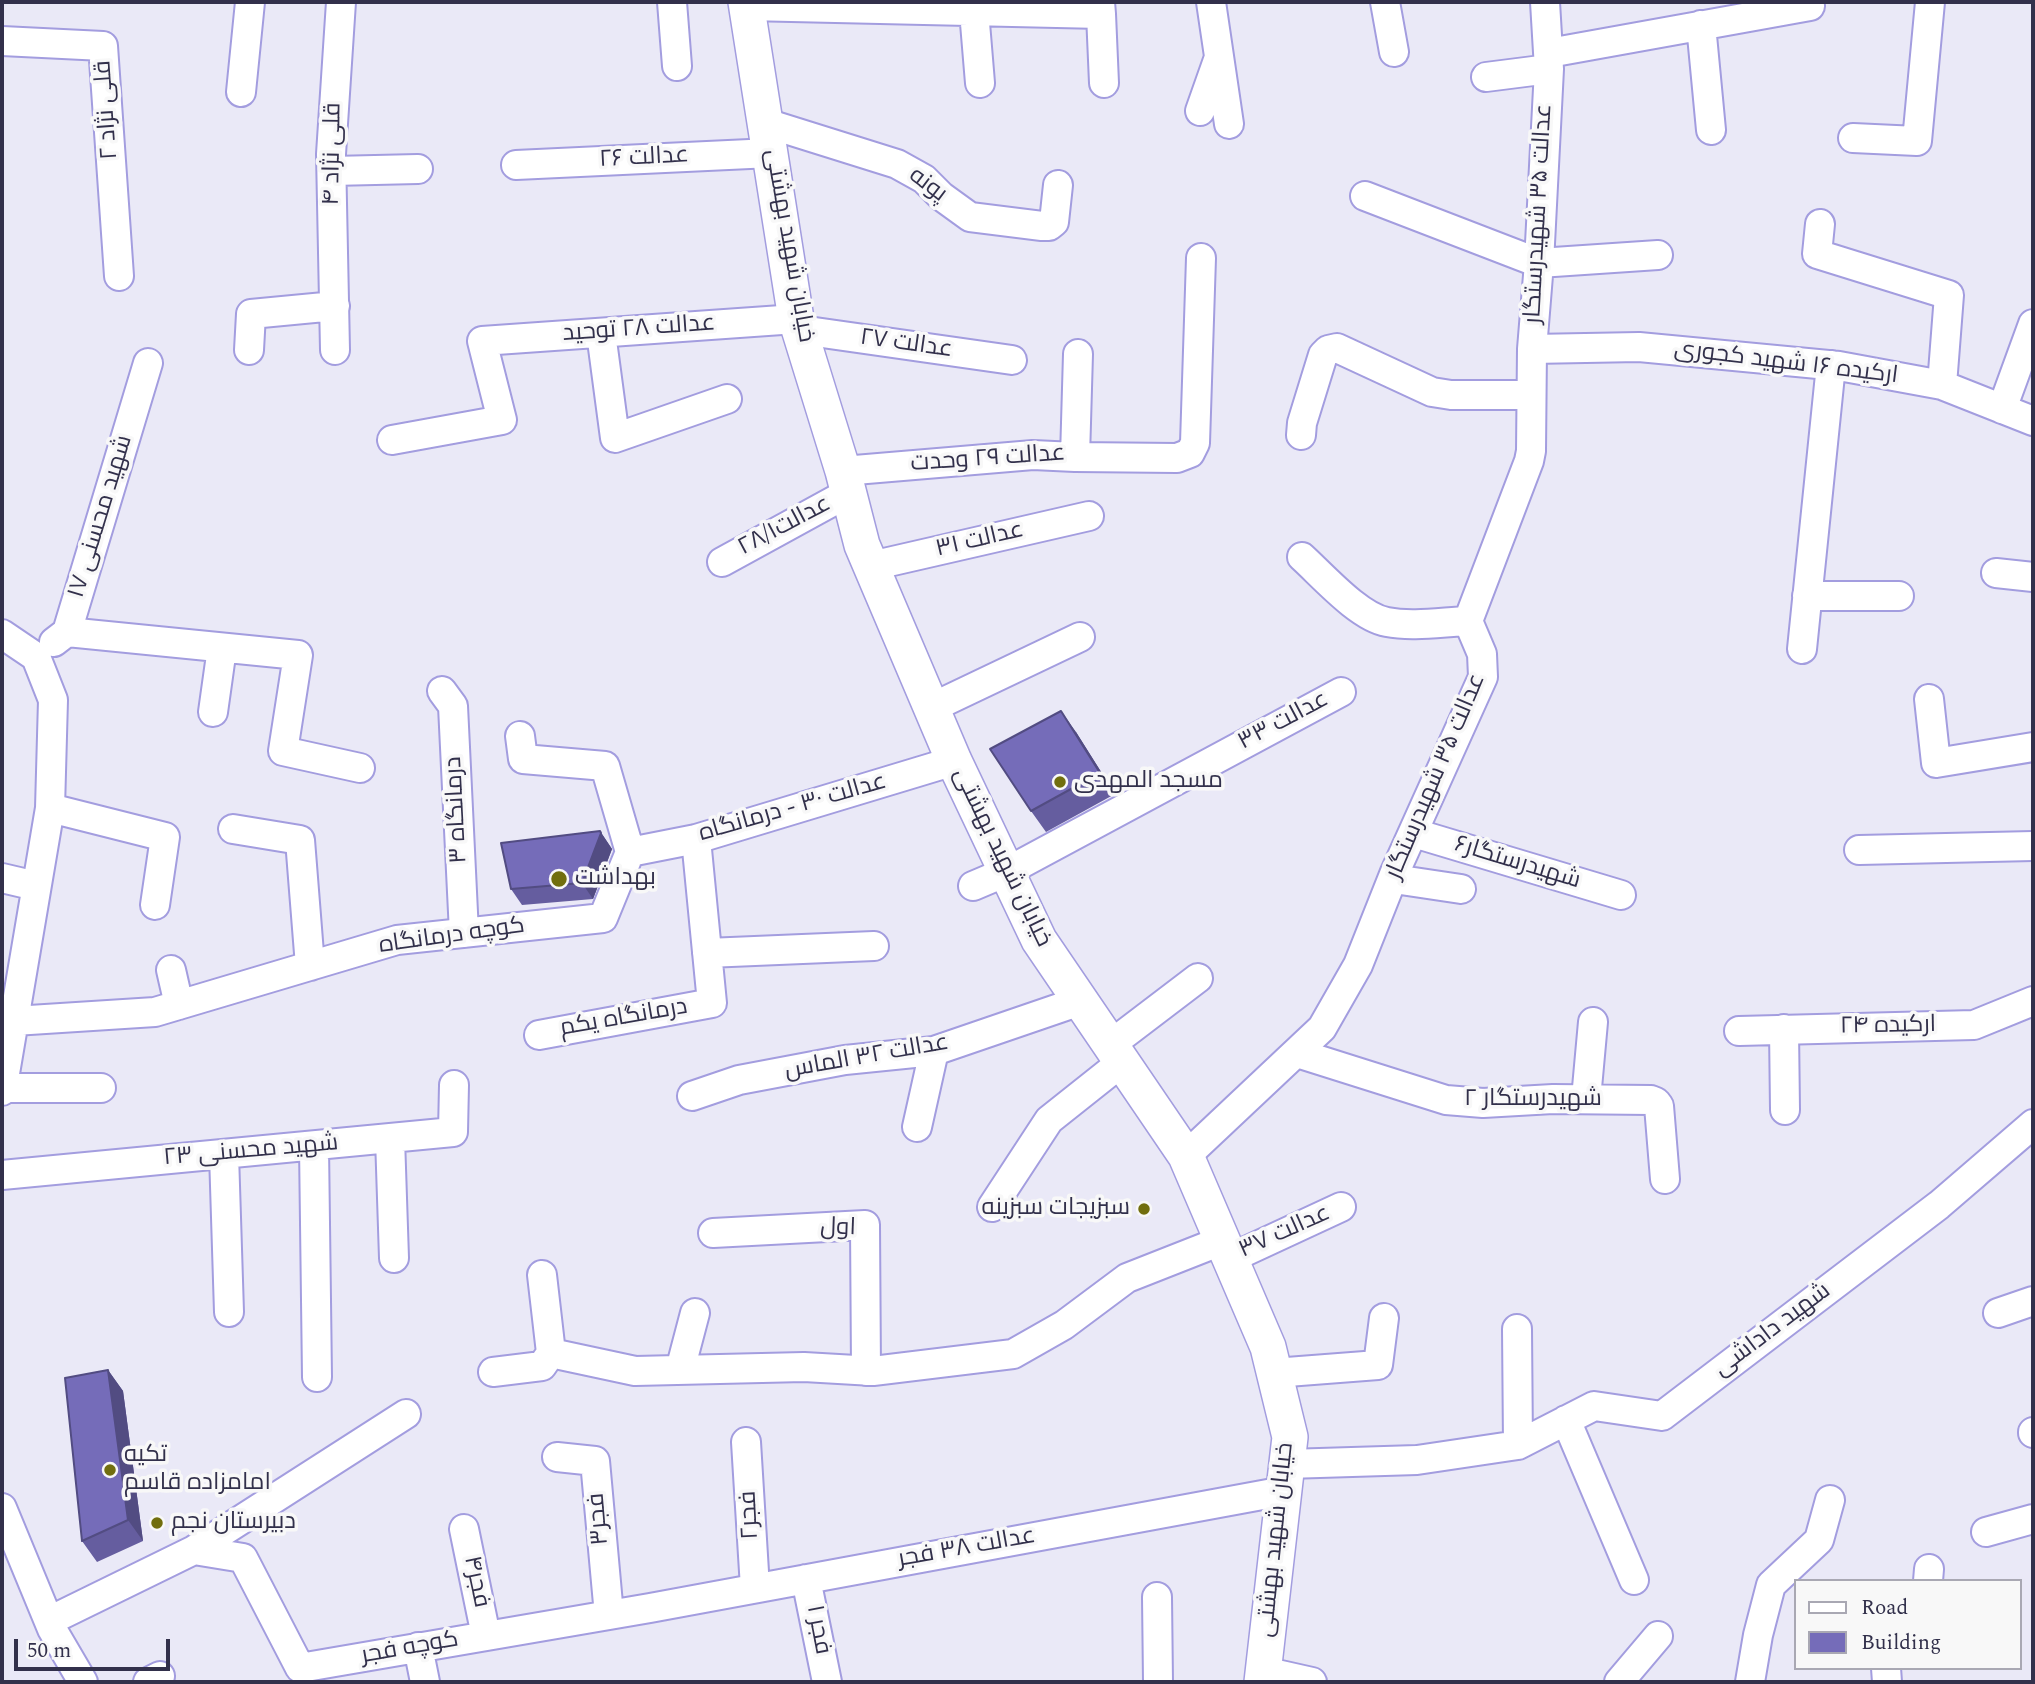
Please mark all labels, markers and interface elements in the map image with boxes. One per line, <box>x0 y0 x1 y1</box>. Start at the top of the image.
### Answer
street label: قلی نژاد ۲ <box>90 59 126 161</box>
street label: قلی نژاد ۴ <box>319 102 349 206</box>
street label: عدالت ۳۵ شهیدرستگار <box>1520 103 1560 325</box>
street label: عدالت ۲۶ <box>598 142 690 176</box>
street label: خیابان شهید بهشتی <box>757 147 819 345</box>
street label: پونه <box>902 162 952 210</box>
street label: عدالت ۲۸ توحید <box>562 310 716 350</box>
street label: عدالت ۲۷ <box>858 324 954 366</box>
street label: ارکیده ۱۶ شهید کجوری <box>1672 336 1900 392</box>
street label: شهید محسنی ۱۷ <box>64 432 140 602</box>
street label: عدالت ۲۹ وحدت <box>910 440 1066 480</box>
street label: عدالت۲۸/۱ <box>734 491 836 563</box>
street label: عدالت ۳۱ <box>933 517 1027 565</box>
street label: عدالت ۳۵ شهیدرستگار <box>1381 670 1493 884</box>
street label: عدالت ۳۳ <box>1234 686 1334 758</box>
street label: درمانگاه ۳ <box>441 756 475 864</box>
street label: خیابان شهید بهشتی <box>945 764 1057 952</box>
street label: عدالت ۳۰ - درمانگاه <box>696 768 890 850</box>
place label: مسجد المهدی <box>1074 768 1223 796</box>
marker: مسجد المهدی <box>1052 774 1068 790</box>
street label: شهیدرستگار۶ <box>1450 831 1584 897</box>
place label: بهداشت <box>575 865 656 893</box>
marker: بهداشت <box>549 869 569 889</box>
street label: کوچه درمانگاه <box>377 913 527 961</box>
street label: درمانگاه یکم <box>558 994 690 1044</box>
street label: ارکیده ۲۴ <box>1840 1012 1936 1042</box>
street label: عدالت ۳۲ الماس <box>783 1029 951 1087</box>
street label: شهیدرستگار ۲ <box>1464 1086 1602 1114</box>
street label: شهید محسنی ۲۳ <box>162 1130 340 1174</box>
place label: سبزیجات سبزینه <box>982 1195 1130 1223</box>
street label: عدالت ۳۷ <box>1235 1200 1335 1266</box>
marker: سبزیجات سبزینه <box>1136 1201 1152 1217</box>
street label: اول <box>820 1214 856 1244</box>
street label: شهید داداشی <box>1709 1278 1837 1384</box>
street label: خیابان شهید بهشتی <box>1252 1441 1302 1639</box>
place label: تکیه امامزاده قاسم <box>124 1442 271 1498</box>
marker: تکیه امامزاده قاسم <box>102 1462 118 1478</box>
street label: فجر۲ <box>735 1490 767 1540</box>
street label: فجر۳ <box>583 1492 617 1546</box>
place label: دبیرستان نجم <box>171 1509 296 1537</box>
marker: دبیرستان نجم <box>149 1515 165 1531</box>
street label: عدالت ۳۸ فجر <box>896 1523 1038 1575</box>
street label: فجر۴ <box>455 1553 495 1611</box>
legend <box>1794 1579 2021 1670</box>
text: Road <box>1861 1592 1908 1624</box>
street label: فجر ۱ <box>798 1603 836 1657</box>
scale bar <box>18 1624 173 1668</box>
street label: کوچه فجر <box>359 1626 461 1672</box>
text: Building <box>1861 1627 1941 1659</box>
text: 50 m <box>27 1635 71 1667</box>

